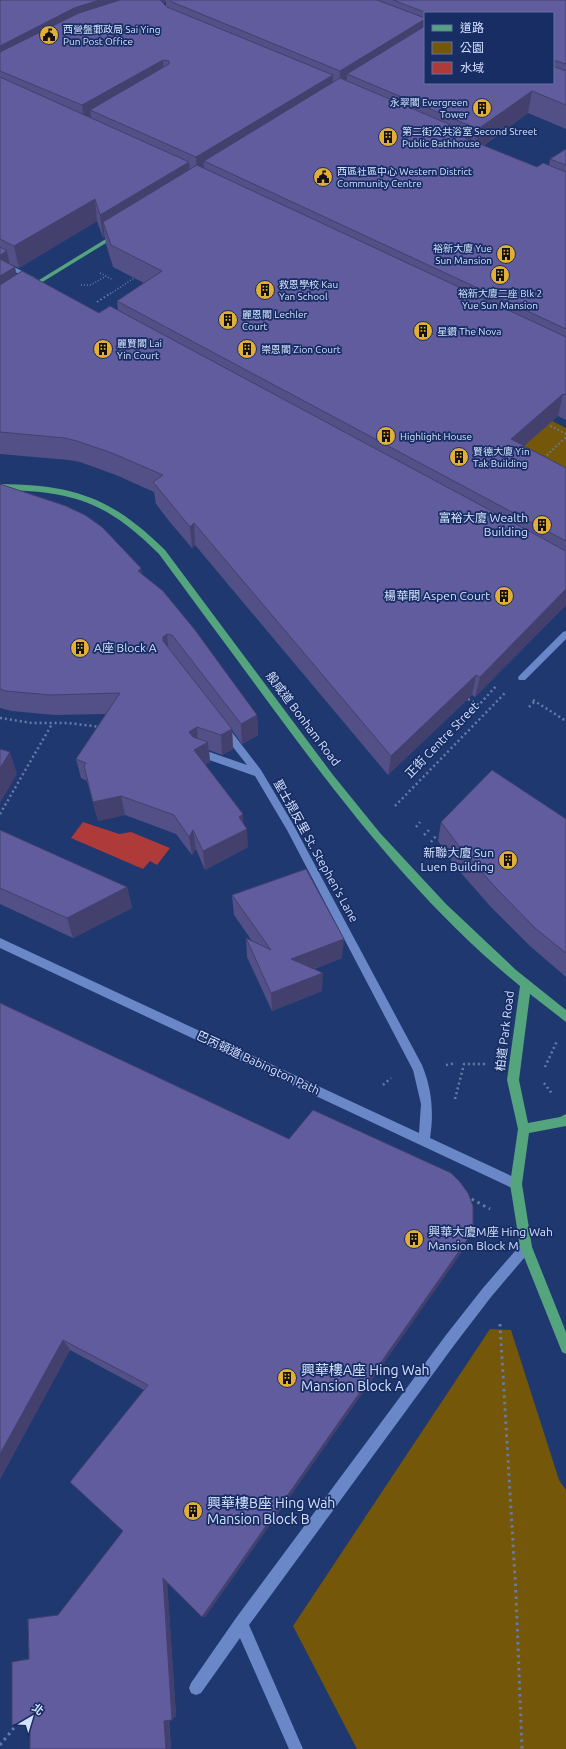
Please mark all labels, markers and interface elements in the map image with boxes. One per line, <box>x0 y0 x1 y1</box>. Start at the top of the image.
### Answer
legend <box>424 12 554 84</box>
text: 道路 <box>460 21 484 34</box>
public building icon: 西營盤郵政局 Sai Ying Pun Post Office <box>38 24 60 46</box>
place label: 西營盤郵政局 Sai Ying Pun Post Office <box>63 24 160 47</box>
text: 公園 <box>460 41 484 54</box>
text: 水域 <box>460 61 484 74</box>
place label: 永翠閣 Evergreen Tower <box>390 97 468 120</box>
building icon: 永翠閣 Evergreen Tower <box>471 97 493 119</box>
building icon: 第二街公共浴室 Second Street Public Bathhouse <box>377 126 399 148</box>
place label: 第二街公共浴室 Second Street Public Bathhouse <box>402 126 537 149</box>
public building icon: 西區社區中心 Western District Community Centre <box>312 166 334 188</box>
place label: 西區社區中心 Western District Community Centre <box>337 166 472 189</box>
place label: 裕新大廈 Yue Sun Mansion <box>433 243 492 266</box>
building icon: 裕新大廈 Yue Sun Mansion <box>495 243 517 265</box>
building icon: 裕新大廈二座 Blk 2 Yue Sun Mansion <box>489 264 511 286</box>
building icon: 救恩學校 Kau Yan School <box>254 279 276 301</box>
place label: 救恩學校 Kau Yan School <box>279 279 338 302</box>
place label: 裕新大廈二座 Blk 2 Yue Sun Mansion <box>458 288 542 311</box>
building icon: 麗恩閣 Lechler Court <box>217 309 239 331</box>
place label: 麗恩閣 Lechler Court <box>242 309 307 332</box>
building icon: 星鑽 The Nova <box>412 320 434 342</box>
place label: 星鑽 The Nova <box>437 326 501 337</box>
building icon: 麗賢閣 Lai Yin Court <box>92 338 114 360</box>
place label: 麗賢閣 Lai Yin Court <box>117 338 162 361</box>
building icon: 崇恩閣 Zion Court <box>236 338 258 360</box>
place label: 崇恩閣 Zion Court <box>261 344 341 355</box>
building icon: Highlight House <box>375 425 397 447</box>
place label: Highlight House <box>400 431 472 442</box>
building icon: 賢德大廈 Yin Tak Building <box>448 446 470 468</box>
place label: 賢德大廈 Yin Tak Building <box>473 446 530 469</box>
place label: 富裕大廈 Wealth Building <box>439 511 528 538</box>
building icon: 富裕大廈 Wealth Building <box>531 514 553 536</box>
building icon: 楊華閣 Aspen Court <box>493 585 515 607</box>
place label: 楊華閣 Aspen Court <box>384 589 490 602</box>
building icon: A座 Block A <box>69 637 91 659</box>
place label: A座 Block A <box>94 641 157 654</box>
street label: 般咸道 Bonham Road <box>264 669 343 768</box>
street label: 正街 Centre Street <box>402 699 481 780</box>
street label: 聖士提反里 St. Stephen's Lane <box>272 777 361 924</box>
place label: 新聯大廈 Sun Luen Building <box>421 846 494 873</box>
building icon: 新聯大廈 Sun Luen Building <box>497 849 519 871</box>
street label: 柏道 Park Road <box>493 990 516 1072</box>
street label: 巴丙頓道 Babington Path <box>195 1028 322 1097</box>
place label: 興華大廈M座 Hing Wah Mansion Block M <box>428 1225 553 1252</box>
building icon: 興華大廈M座 Hing Wah Mansion Block M <box>403 1228 425 1250</box>
place label: 興華樓A座 Hing Wah Mansion Block A <box>301 1362 430 1394</box>
building icon: 興華樓A座 Hing Wah Mansion Block A <box>276 1367 298 1389</box>
place label: 興華樓B座 Hing Wah Mansion Block B <box>207 1495 335 1527</box>
building icon: 興華樓B座 Hing Wah Mansion Block B <box>182 1500 204 1522</box>
north arrow <box>12 1697 52 1737</box>
text: 北 <box>30 1701 46 1717</box>

